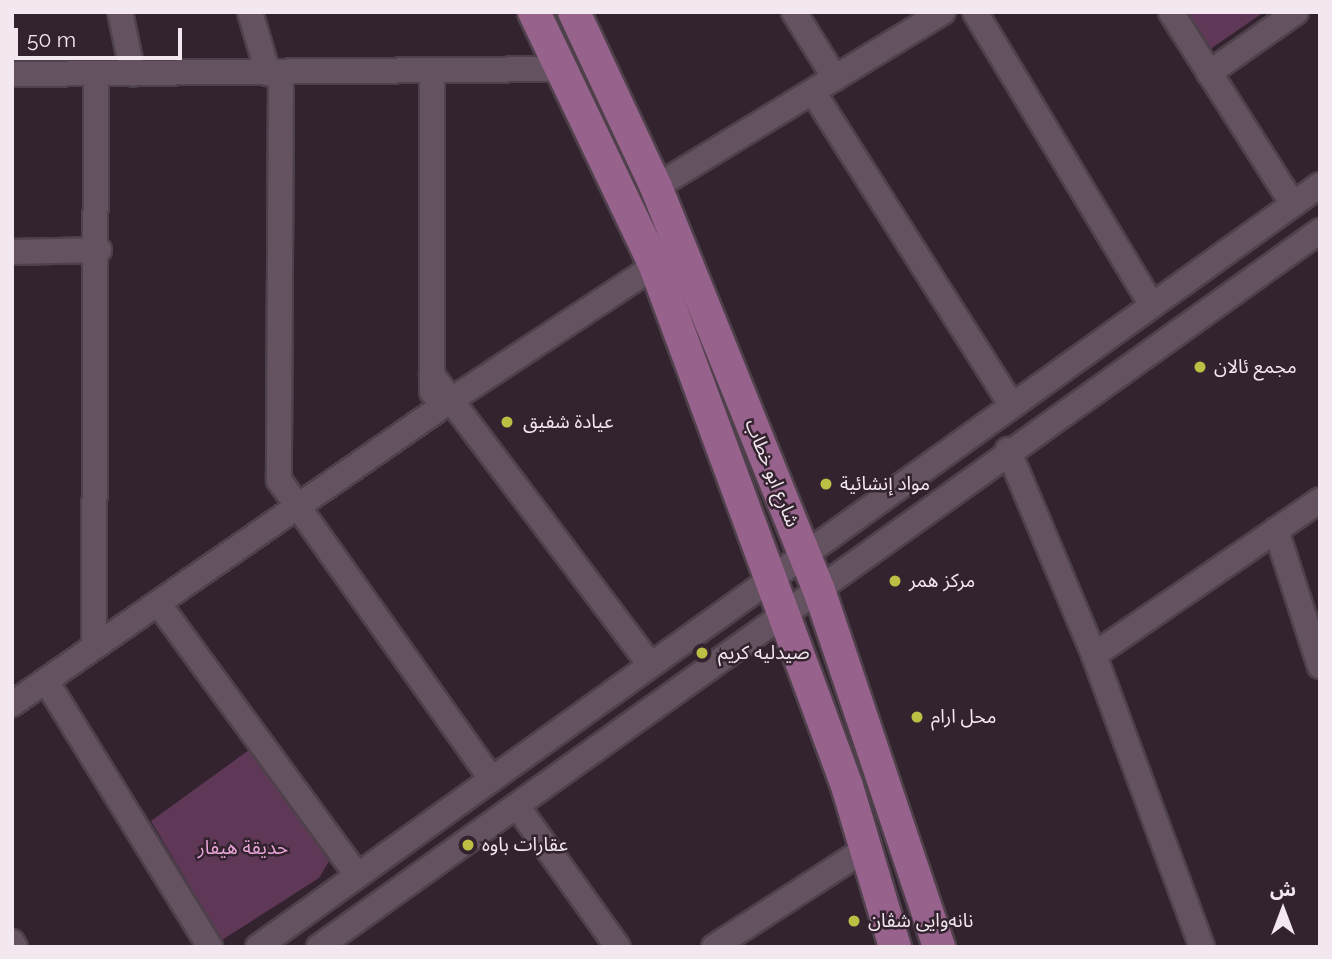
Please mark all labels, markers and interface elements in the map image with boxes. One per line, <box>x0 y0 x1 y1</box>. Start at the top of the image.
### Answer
scale bar <box>18 14 186 58</box>
text: 50 m <box>27 27 76 52</box>
place label: مجمع ئالان <box>1214 356 1297 378</box>
marker: مجمع ئالان <box>1192 359 1208 375</box>
place label: عيادة شفيق <box>523 411 614 433</box>
marker: عيادة شفيق <box>497 412 517 432</box>
street label: شارع ابو خطاب <box>740 416 804 530</box>
place label: مواد إنشائية <box>840 473 930 495</box>
marker: مواد إنشائية <box>818 476 834 492</box>
place label: مركز همر <box>909 570 975 592</box>
marker: مركز همر <box>887 573 903 589</box>
place label: صيدليه كريم <box>718 642 810 664</box>
marker: صيدليه كريم <box>692 643 712 663</box>
place label: محل ارام <box>931 706 997 728</box>
marker: محل ارام <box>909 709 925 725</box>
place label: عقارات باوه <box>482 834 568 856</box>
park label: حديقة هيفار <box>198 837 288 859</box>
marker: عقارات باوه <box>460 837 476 853</box>
north arrow <box>1248 875 1318 945</box>
text: ش <box>1270 878 1296 900</box>
place label: نانەوایی شڤان <box>868 910 973 932</box>
marker: نانەوایی شڤان <box>846 913 862 929</box>

